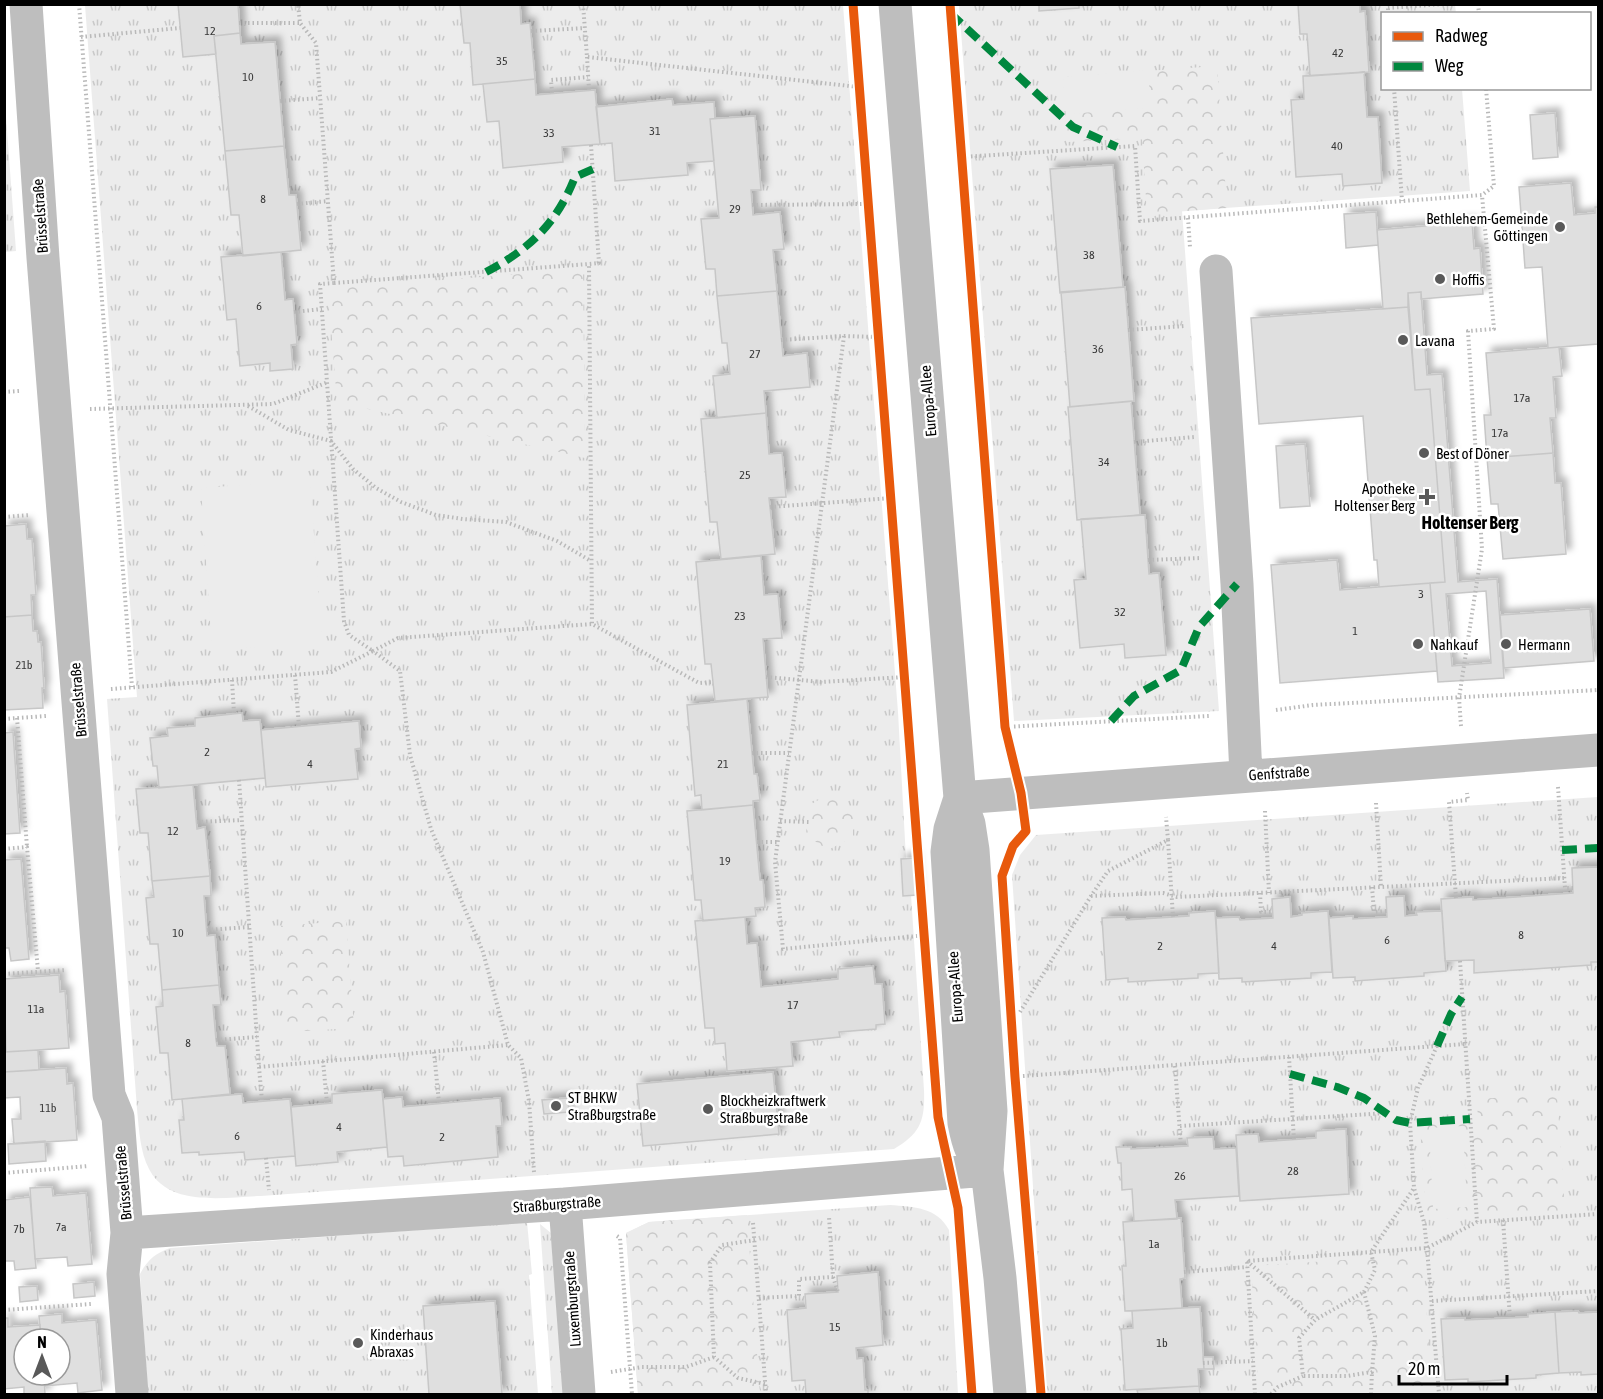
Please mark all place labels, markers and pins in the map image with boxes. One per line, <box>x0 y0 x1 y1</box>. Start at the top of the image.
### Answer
place label: Bethlehem-Gemeinde Göttingen <box>1426 210 1548 244</box>
marker: Bethlehem-Gemeinde Göttingen <box>1553 220 1567 234</box>
place label: Hoffis <box>1452 271 1485 288</box>
marker: Hoffis <box>1433 272 1447 286</box>
place label: Lavana <box>1415 332 1455 349</box>
marker: Lavana <box>1396 333 1410 347</box>
place label: Best of Döner <box>1436 445 1509 462</box>
marker: Best of Döner <box>1417 446 1431 460</box>
place label: Apotheke Holtenser Berg <box>1334 480 1416 514</box>
marker: Apotheke Holtenser Berg <box>1420 490 1434 504</box>
place label: Nahkauf <box>1430 636 1478 653</box>
place label: Hermann <box>1518 636 1570 653</box>
marker: Nahkauf <box>1411 637 1425 651</box>
marker: Hermann <box>1499 637 1513 651</box>
place label: ST BHKW Straßburgstraße <box>568 1089 656 1123</box>
place label: Blockheizkraftwerk Straßburgstraße <box>720 1092 826 1126</box>
marker: ST BHKW Straßburgstraße <box>549 1099 563 1113</box>
marker: Blockheizkraftwerk Straßburgstraße <box>701 1102 715 1116</box>
place label: Kinderhaus Abraxas <box>370 1326 433 1360</box>
marker: Kinderhaus Abraxas <box>351 1336 365 1350</box>

